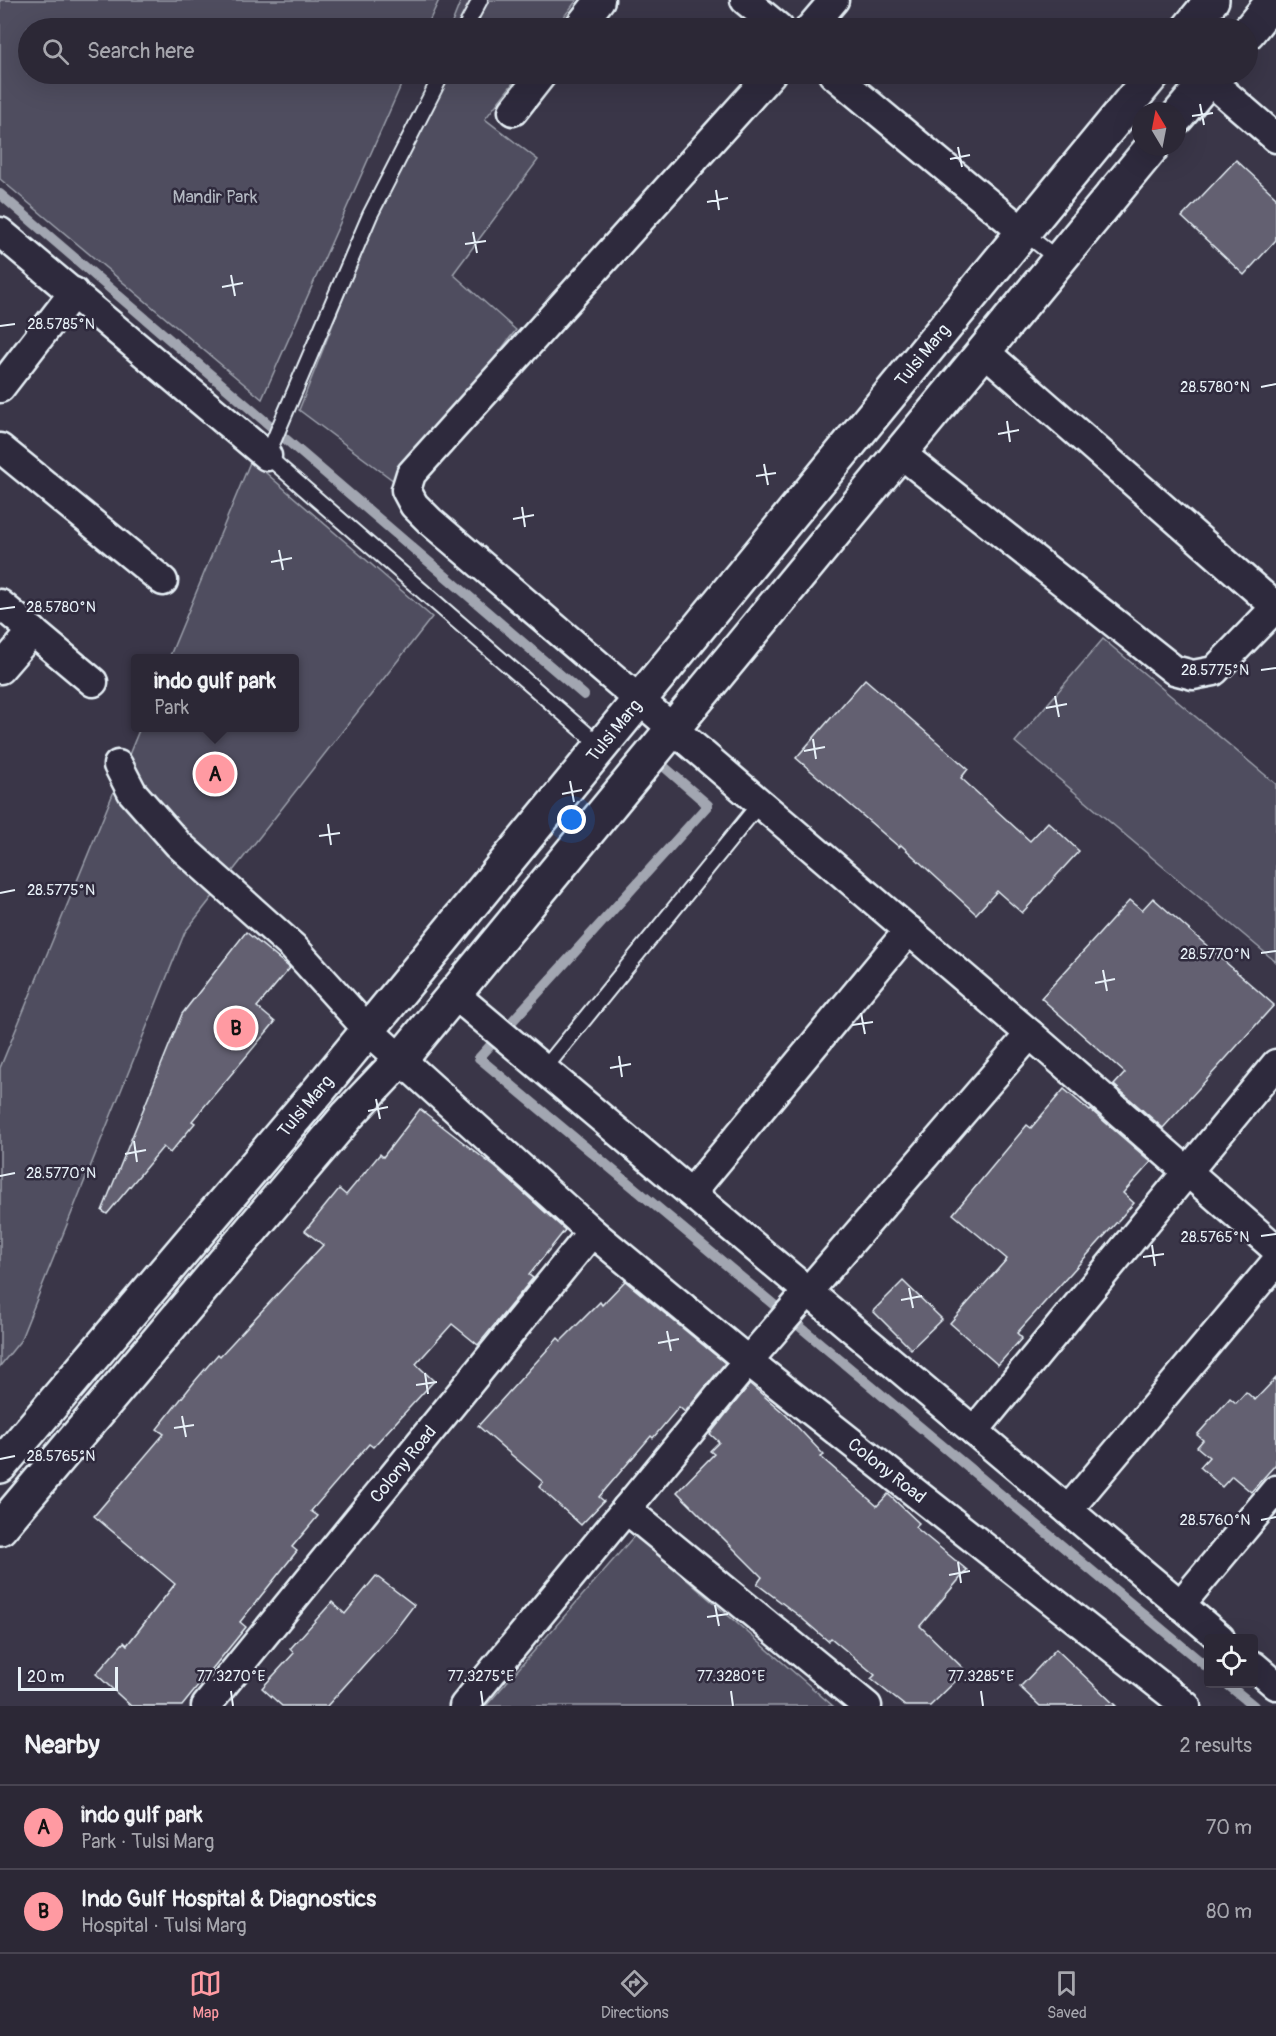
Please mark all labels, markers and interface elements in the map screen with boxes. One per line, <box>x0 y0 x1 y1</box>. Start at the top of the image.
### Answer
search box <box>18 18 1258 84</box>
icon: search <box>39 35 72 68</box>
text: Search here <box>87 37 194 65</box>
north arrow <box>1132 102 1186 156</box>
park label: Mandir Park <box>173 186 258 209</box>
text: 28.5785°N <box>27 315 95 334</box>
street label: Tulsi Marg <box>890 319 955 392</box>
text: 28.5780°N <box>1180 378 1250 397</box>
text: 28.5780°N <box>26 598 96 617</box>
popup <box>131 654 299 732</box>
text: 28.5775°N <box>1181 661 1249 680</box>
text: indo gulf park <box>154 667 276 695</box>
text: Park <box>154 695 189 720</box>
street label: Tulsi Marg <box>582 695 647 767</box>
pin: A <box>196 752 234 796</box>
your location <box>557 805 586 834</box>
text: 28.5775°N <box>27 881 95 900</box>
text: 28.5770°N <box>1180 945 1250 964</box>
pin: B <box>216 1006 256 1050</box>
street label: Tulsi Marg <box>273 1070 339 1142</box>
text: 28.5770°N <box>26 1164 96 1183</box>
text: 28.5765°N <box>1181 1228 1249 1247</box>
street label: Colony Road <box>365 1421 442 1508</box>
street label: Colony Road <box>843 1433 930 1509</box>
text: 28.5765°N <box>27 1447 95 1466</box>
text: 28.5760°N <box>1180 1511 1250 1530</box>
map controls <box>1204 1634 1258 1688</box>
button: locate <box>1204 1634 1258 1688</box>
scale bar <box>18 1664 118 1692</box>
text: 20 m <box>27 1667 65 1687</box>
text: 77.3270°E <box>197 1667 265 1686</box>
text: 77.3275°E <box>448 1667 514 1686</box>
text: 77.3280°E <box>697 1667 765 1686</box>
text: 77.3285°E <box>948 1667 1014 1686</box>
text: Nearby <box>24 1729 100 1761</box>
text: 2 results <box>1180 1733 1252 1758</box>
text: indo gulf park <box>81 1801 203 1829</box>
text: A <box>37 1815 50 1840</box>
text: 70 m <box>1206 1815 1252 1840</box>
text: Park · Tulsi Marg <box>81 1829 214 1854</box>
text: Indo Gulf Hospital & Diagnostics <box>81 1885 376 1913</box>
text: B <box>38 1899 49 1924</box>
text: 80 m <box>1206 1899 1252 1924</box>
text: Hospital · Tulsi Marg <box>81 1913 247 1938</box>
tab: Map <box>189 1967 222 2023</box>
tab: Directions <box>601 1967 669 2023</box>
tab: Saved <box>1047 1967 1087 2023</box>

